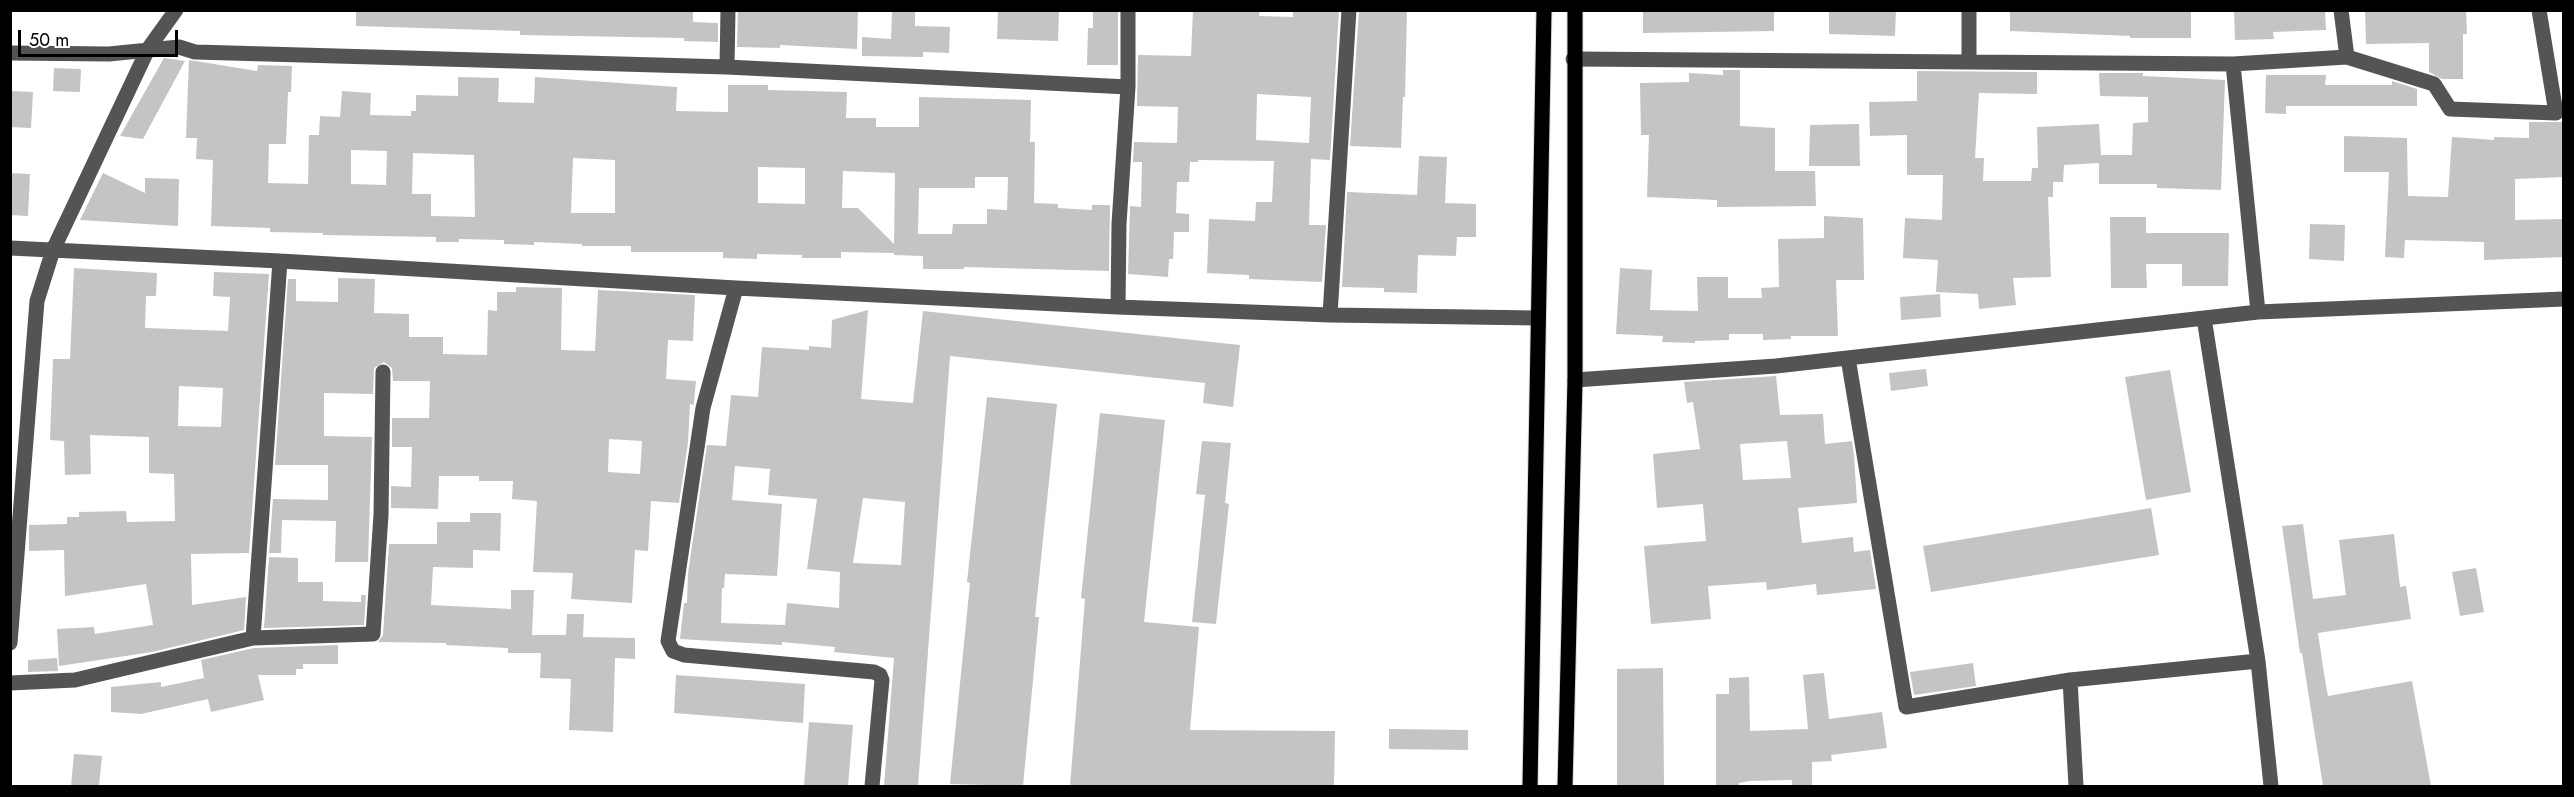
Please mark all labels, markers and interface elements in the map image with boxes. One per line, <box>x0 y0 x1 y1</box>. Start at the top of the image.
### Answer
scale bar <box>21 18 182 56</box>
text: 50 m <box>29 27 69 53</box>

